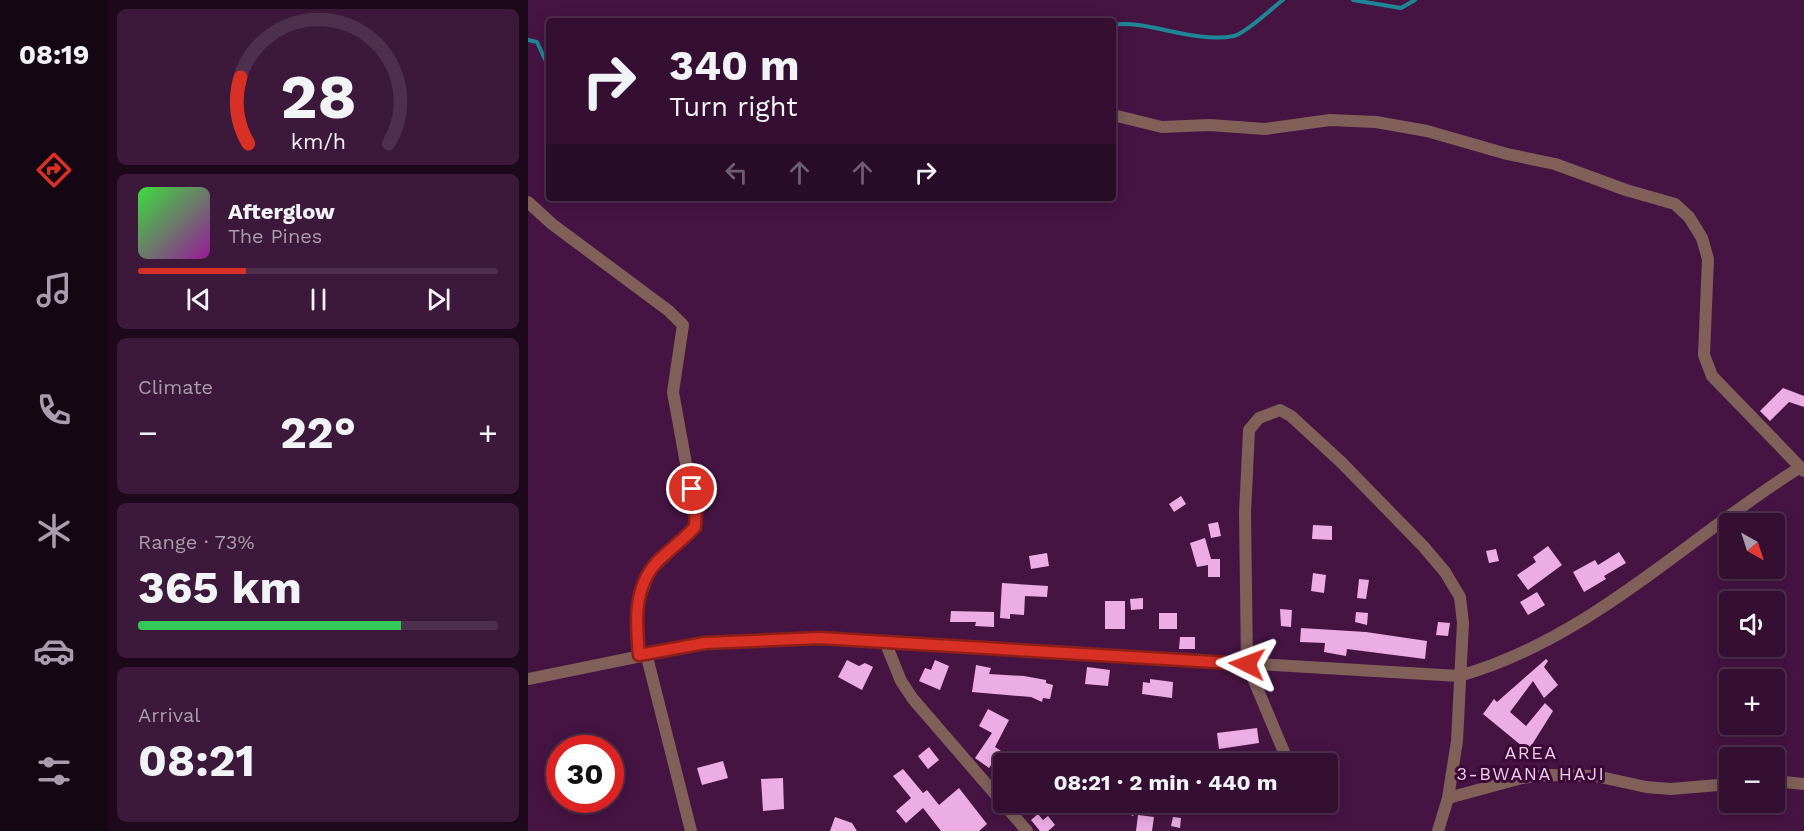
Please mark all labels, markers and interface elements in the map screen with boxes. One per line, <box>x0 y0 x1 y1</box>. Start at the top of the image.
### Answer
text: 08:19 <box>19 39 89 71</box>
text: 340 m <box>669 41 800 90</box>
icon: right <box>570 42 648 120</box>
text: 28 <box>280 60 356 133</box>
text: Turn right <box>669 91 798 123</box>
text: km/h <box>290 129 346 154</box>
icon: directions <box>33 149 75 191</box>
icon: left <box>720 156 753 189</box>
icon: ahead <box>783 156 816 189</box>
icon: ahead <box>846 156 879 189</box>
icon: right <box>909 156 942 189</box>
text: Afterglow <box>228 199 335 224</box>
text: The Pines <box>228 224 322 248</box>
icon: music <box>33 269 75 311</box>
icon: previous <box>182 283 215 316</box>
icon: pause <box>302 283 335 316</box>
icon: next <box>422 283 455 316</box>
text: Climate <box>138 375 213 399</box>
icon: phone <box>33 389 75 431</box>
text: 22° <box>280 406 356 459</box>
text: − <box>138 413 158 452</box>
text: + <box>478 413 498 452</box>
pin <box>666 463 717 514</box>
icon: arrive <box>675 472 708 505</box>
icon: climate <box>33 510 75 552</box>
north arrow <box>1719 513 1785 579</box>
map controls <box>1719 513 1785 813</box>
text: Range · 73% <box>138 530 255 554</box>
text: 365 km <box>138 561 302 614</box>
button: sound <box>1719 591 1785 657</box>
icon: car <box>33 630 75 672</box>
position arrow <box>1215 632 1279 696</box>
button: + <box>1719 669 1785 735</box>
text: Arrival <box>138 703 200 727</box>
text: 08:21 <box>138 734 255 787</box>
speed limit sign: 30 <box>546 735 624 813</box>
district label: AREA 3-BWANA HAJI <box>1457 742 1605 784</box>
button: − <box>1719 747 1785 813</box>
icon: filters <box>33 750 75 792</box>
text: 08:21 · 2 min · 440 m <box>1053 770 1278 795</box>

